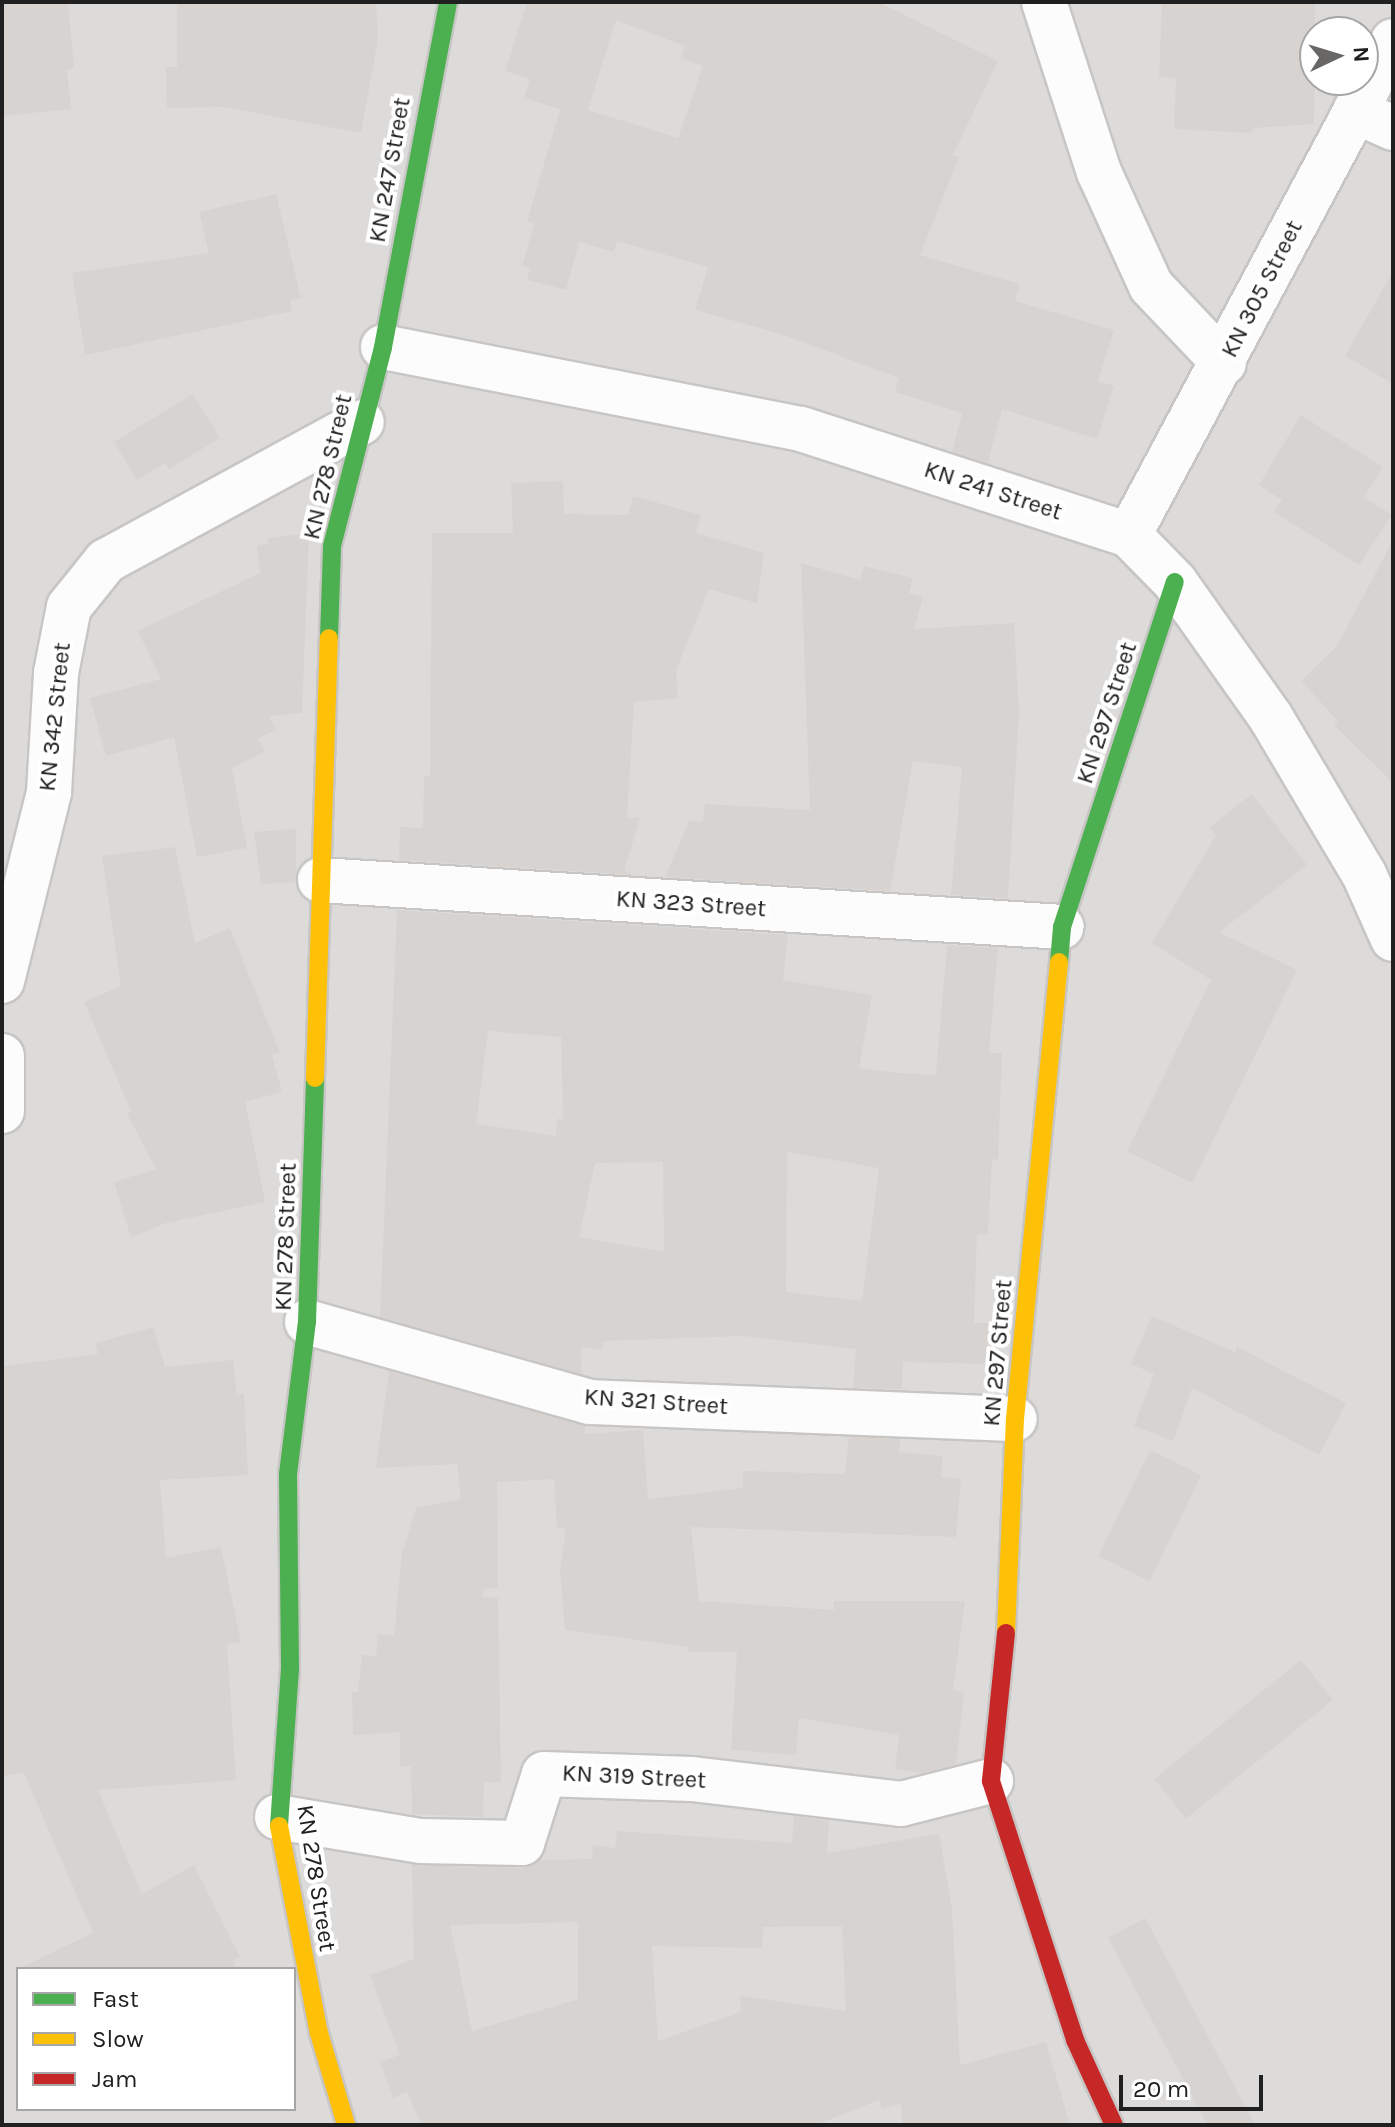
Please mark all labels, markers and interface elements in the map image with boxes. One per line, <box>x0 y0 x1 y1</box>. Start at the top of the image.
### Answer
north arrow <box>1299 16 1379 96</box>
text: N <box>1347 46 1374 63</box>
street label: KN 247 Street <box>363 95 417 245</box>
street label: KN 305 Street <box>1215 216 1309 362</box>
street label: KN 278 Street <box>297 392 359 542</box>
street label: KN 241 Street <box>920 455 1066 527</box>
street label: KN 297 Street <box>1071 638 1143 788</box>
street label: KN 342 Street <box>33 641 77 793</box>
street label: KN 323 Street <box>615 884 767 924</box>
street label: KN 278 Street <box>269 1162 303 1312</box>
street label: KN 297 Street <box>977 1278 1019 1428</box>
street label: KN 321 Street <box>583 1383 729 1421</box>
street label: KN 319 Street <box>561 1759 707 1795</box>
street label: KN 278 Street <box>290 1803 342 1953</box>
legend <box>16 1967 296 2111</box>
text: Fast <box>92 1985 139 2013</box>
text: Slow <box>92 2025 144 2053</box>
scale bar <box>1123 2059 1267 2109</box>
text: Jam <box>92 2065 137 2093</box>
text: 20 m <box>1133 2075 1189 2103</box>

